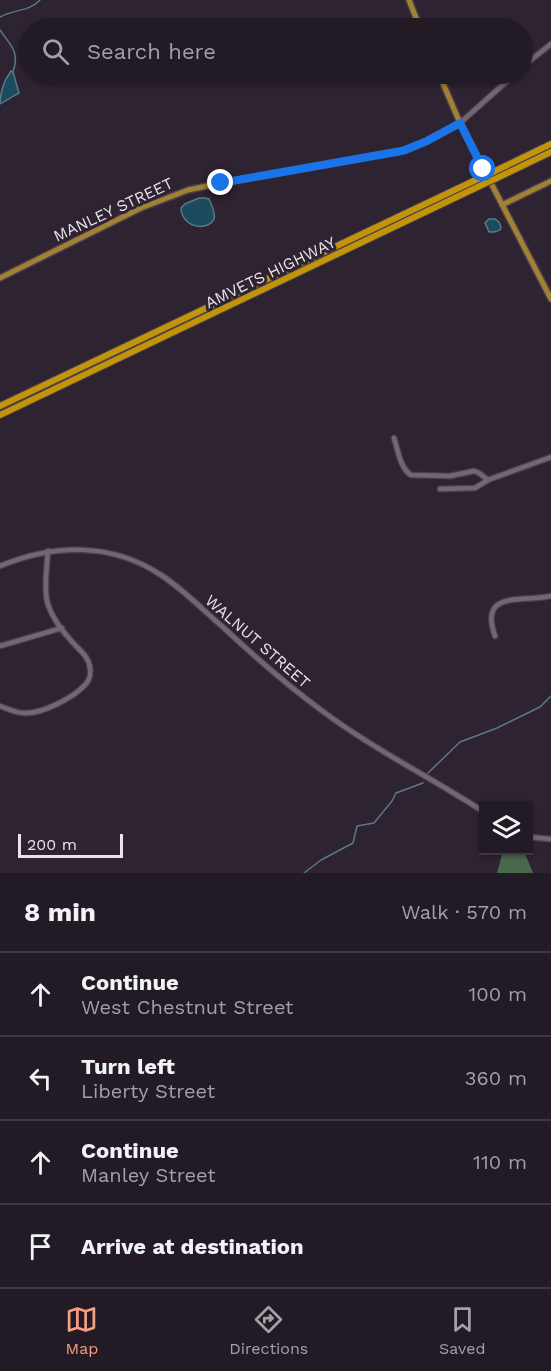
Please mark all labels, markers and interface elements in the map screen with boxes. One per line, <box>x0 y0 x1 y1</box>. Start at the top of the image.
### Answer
search box <box>18 18 533 84</box>
icon: search <box>39 35 72 68</box>
text: Search here <box>87 39 216 64</box>
route start <box>469 155 495 181</box>
route end <box>207 169 233 195</box>
street label: MANLEY STREET <box>50 173 176 246</box>
street label: AMVETS HIGHWAY <box>202 233 339 312</box>
street label: WALNUT STREET <box>201 591 314 692</box>
map controls <box>479 801 533 855</box>
button: layers <box>479 801 533 855</box>
scale bar <box>18 831 123 858</box>
text: 200 m <box>27 835 77 854</box>
text: 8 min <box>24 897 96 927</box>
text: Walk · 570 m <box>401 900 527 924</box>
text: Continue <box>81 970 179 995</box>
icon: ahead <box>24 978 57 1011</box>
text: 100 m <box>468 982 527 1006</box>
text: West Chestnut Street <box>81 995 294 1019</box>
text: Turn left <box>81 1054 175 1079</box>
icon: left <box>24 1062 57 1095</box>
text: 360 m <box>465 1066 527 1090</box>
text: Liberty Street <box>81 1079 215 1103</box>
text: Continue <box>81 1138 179 1163</box>
icon: ahead <box>24 1146 57 1179</box>
text: 110 m <box>473 1150 527 1174</box>
text: Manley Street <box>81 1163 216 1187</box>
icon: arrive <box>24 1230 57 1263</box>
text: Arrive at destination <box>81 1234 304 1259</box>
tab: Map <box>65 1303 98 1358</box>
tab: Directions <box>229 1303 308 1358</box>
tab: Saved <box>439 1303 486 1358</box>

